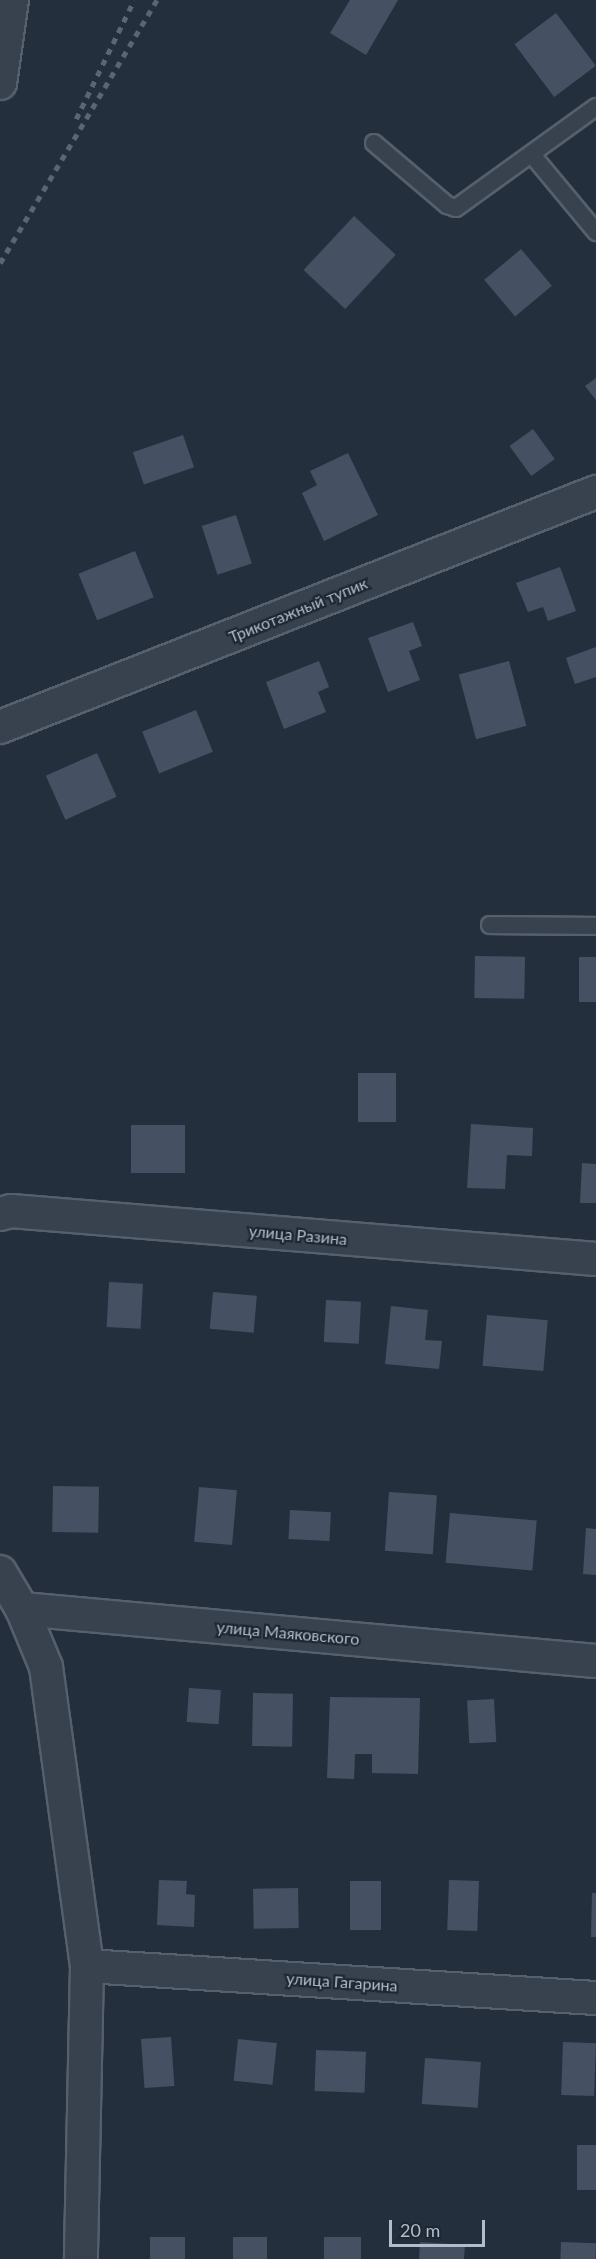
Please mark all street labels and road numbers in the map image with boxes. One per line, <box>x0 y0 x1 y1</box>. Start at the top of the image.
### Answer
street label: Трикотажный тупик <box>226 573 370 647</box>
street label: улица Разина <box>248 1221 348 1249</box>
street label: улица Маяковского <box>216 1617 360 1649</box>
street label: улица Гагарина <box>286 1969 398 1995</box>

